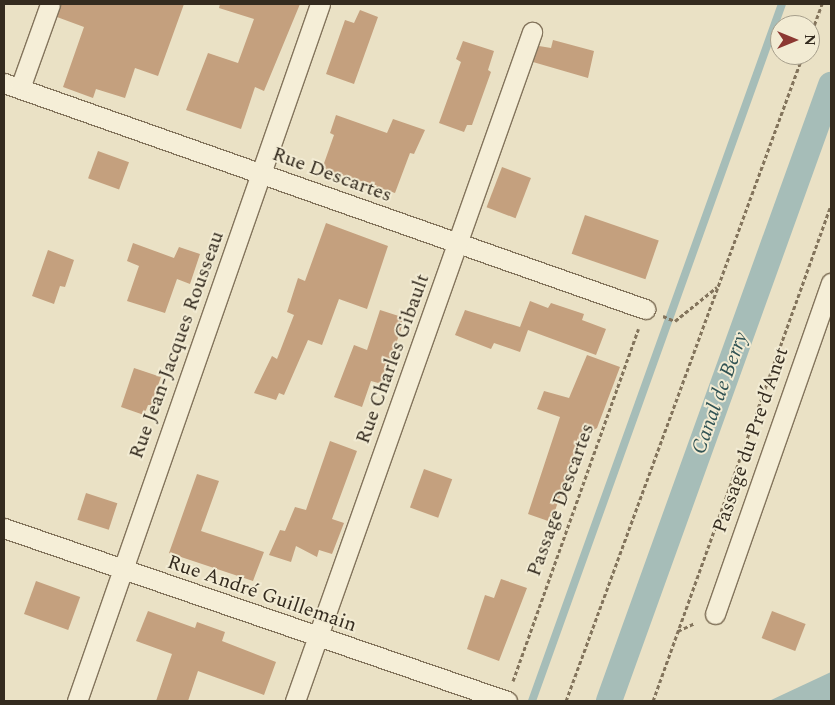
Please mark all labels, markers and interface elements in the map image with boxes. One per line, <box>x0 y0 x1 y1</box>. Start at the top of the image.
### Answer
north arrow <box>770 15 820 65</box>
text: N <box>799 34 820 46</box>
street label: Rue Descartes <box>269 142 395 208</box>
street label: Rue Jean-Jacques Rousseau <box>125 228 229 462</box>
street label: Rue Charles Gibault <box>351 271 435 447</box>
water label: Canal de Berry <box>686 328 754 458</box>
street label: Passage du Pre d’Anet <box>708 344 794 536</box>
street label: Passage Descartes <box>522 420 600 580</box>
street label: Rue André Guillemain <box>164 550 360 638</box>

